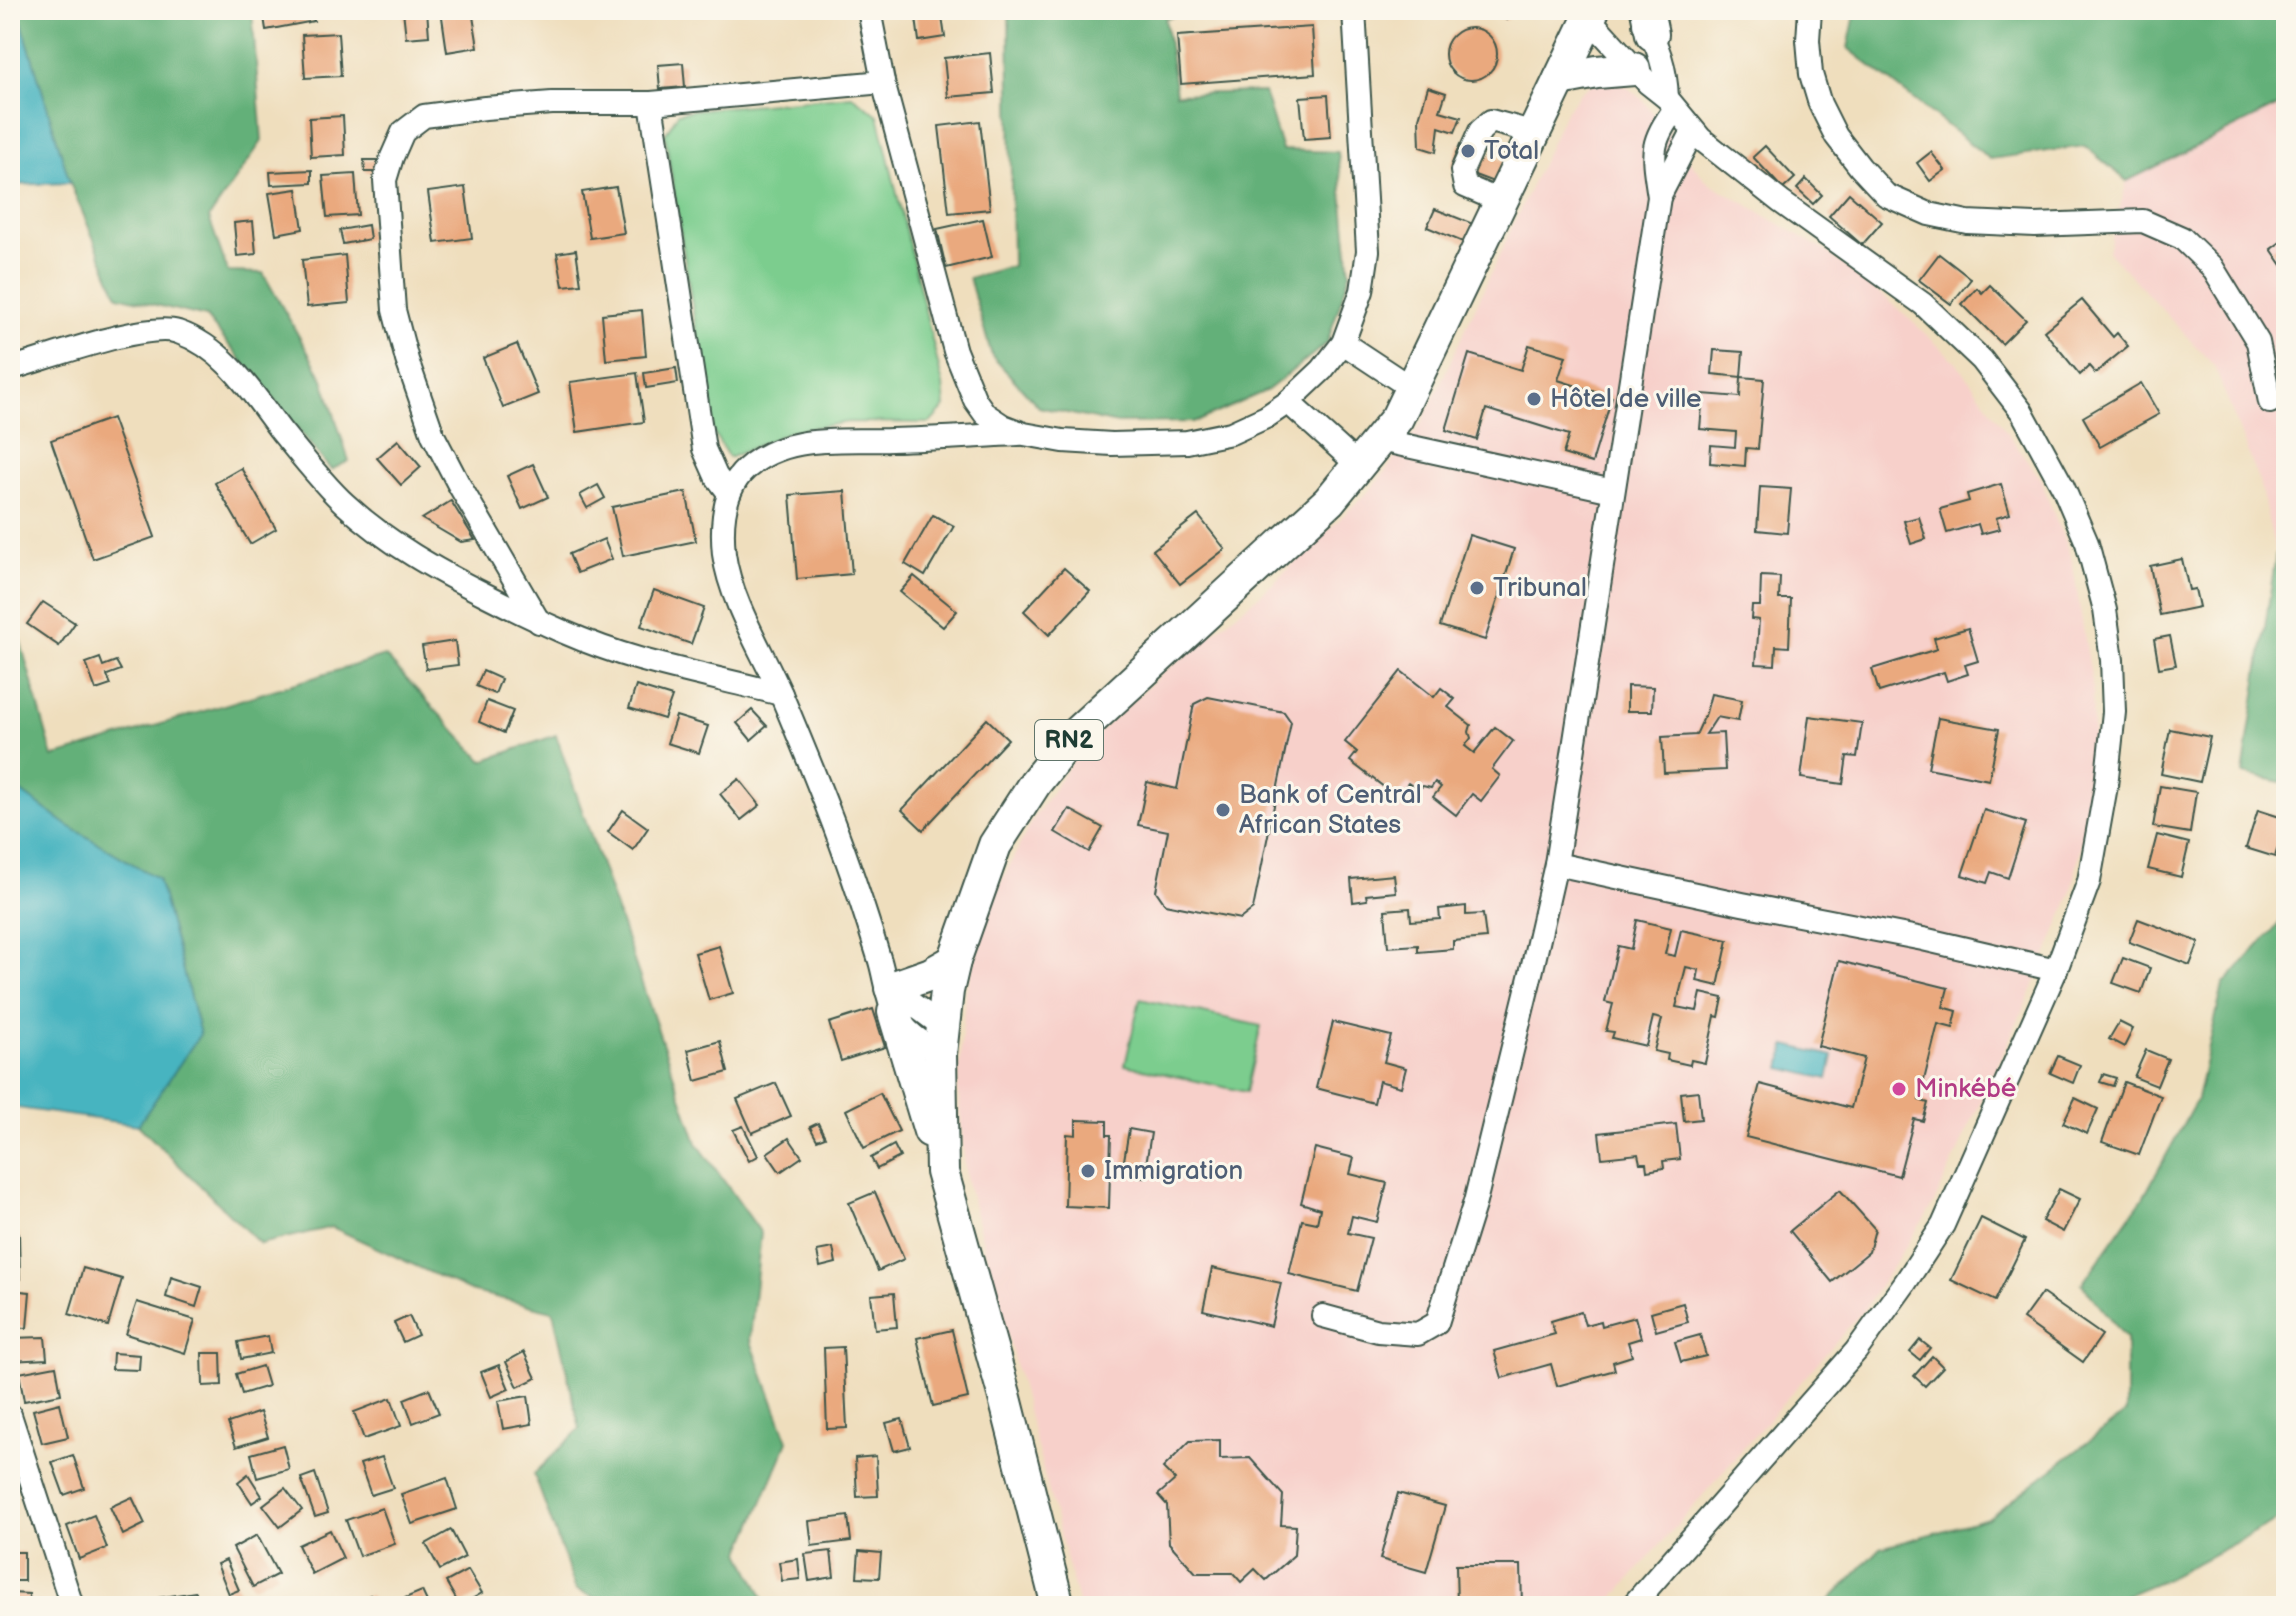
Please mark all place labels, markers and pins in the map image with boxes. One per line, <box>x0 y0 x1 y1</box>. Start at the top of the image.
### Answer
place label: Total <box>1484 136 1539 167</box>
marker: Total <box>1459 142 1477 160</box>
place label: Hôtel de ville <box>1550 384 1702 415</box>
marker: Hôtel de ville <box>1525 390 1543 408</box>
place label: Tribunal <box>1493 573 1587 604</box>
marker: Tribunal <box>1468 579 1486 597</box>
place label: Bank of Central African States <box>1239 780 1422 841</box>
marker: Bank of Central African States <box>1214 801 1232 819</box>
place label: Minkébé <box>1915 1074 2016 1105</box>
marker: Minkébé <box>1890 1080 1908 1098</box>
place label: Immigration <box>1104 1156 1243 1187</box>
marker: Immigration <box>1079 1162 1097 1180</box>

